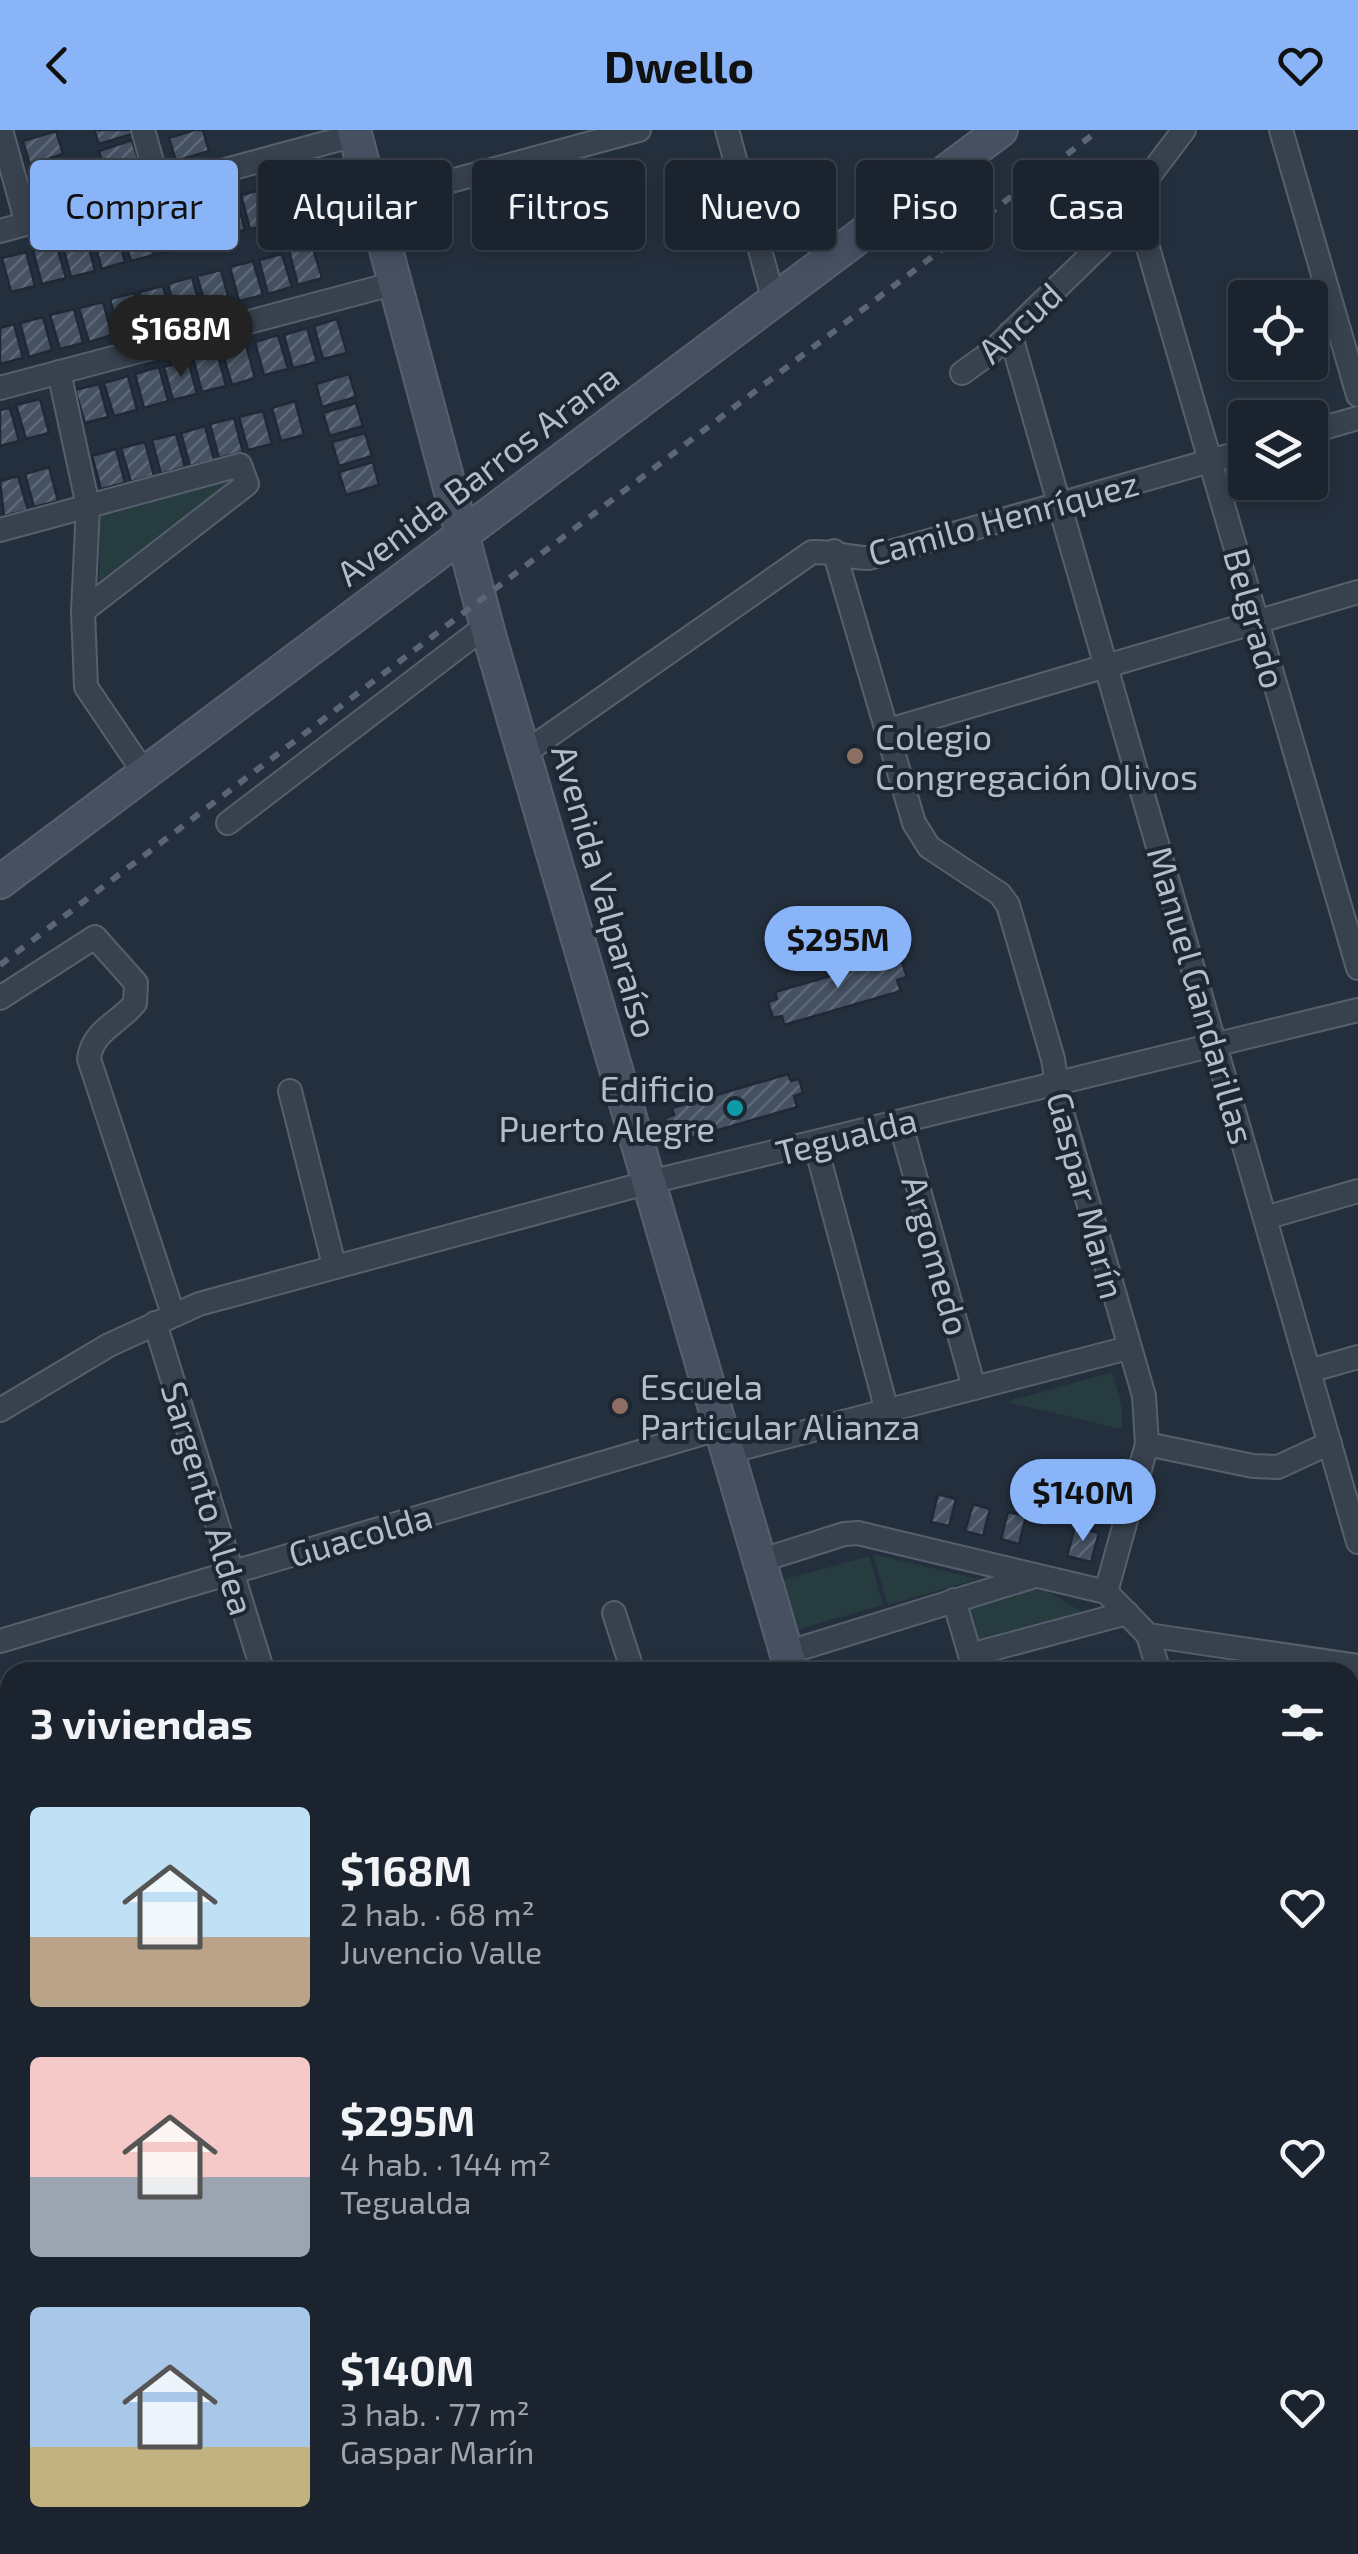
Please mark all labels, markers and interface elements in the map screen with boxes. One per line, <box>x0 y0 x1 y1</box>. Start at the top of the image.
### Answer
icon: back <box>30 38 85 93</box>
text: Dwello <box>604 38 754 92</box>
icon: heart <box>1273 38 1328 93</box>
chip: Comprar <box>30 160 238 250</box>
chip: Alquilar <box>258 160 452 250</box>
chip: Filtros <box>472 160 645 250</box>
chip: Nuevo <box>665 160 836 250</box>
chip: Piso <box>856 160 993 250</box>
chip: Casa <box>1013 160 1159 250</box>
street label: Ancud <box>968 273 1070 371</box>
map controls <box>1228 280 1328 500</box>
button: locate <box>1228 280 1328 380</box>
pin: $168M <box>111 295 251 380</box>
text: $168M <box>131 308 231 346</box>
street label: Avenida Barros Arana <box>328 354 626 594</box>
button: layers <box>1228 400 1328 500</box>
street label: Camilo Henríquez <box>863 461 1143 573</box>
street label: Belgrado <box>1216 543 1296 693</box>
place label: Colegio Congregación Olivos <box>875 715 1198 797</box>
street label: Avenida Valparaíso <box>544 740 668 1042</box>
marker: Colegio Congregación Olivos <box>844 745 866 767</box>
street label: Manuel Gandarillas <box>1139 841 1265 1149</box>
pin: $295M <box>768 906 908 991</box>
text: $295M <box>787 919 889 957</box>
place label: Edificio Puerto Alegre <box>499 1067 715 1149</box>
street label: Gaspar Marín <box>1039 1087 1135 1303</box>
marker: Edificio Puerto Alegre <box>724 1097 746 1119</box>
street label: Tegualda <box>771 1097 921 1173</box>
street label: Argomedo <box>894 1170 980 1340</box>
place label: Escuela Particular Alianza <box>640 1365 920 1447</box>
street label: Sargento Aldea <box>154 1376 264 1620</box>
marker: Escuela Particular Alianza <box>609 1395 631 1417</box>
pin: $140M <box>1013 1459 1153 1544</box>
text: $140M <box>1032 1472 1134 1510</box>
street label: Guacolda <box>283 1493 437 1575</box>
icon: filters <box>1275 1695 1330 1750</box>
text: 3 viviendas <box>30 1697 253 1747</box>
text: $168M <box>340 1844 472 1894</box>
icon: home <box>110 1847 230 1967</box>
icon: heart <box>1275 1880 1330 1935</box>
text: 2 hab. · 68 m² <box>340 1894 535 1932</box>
text: Juvencio Valle <box>340 1932 542 1970</box>
text: $295M <box>340 2094 475 2144</box>
icon: home <box>110 2097 230 2217</box>
icon: heart <box>1275 2130 1330 2185</box>
text: 4 hab. · 144 m² <box>340 2144 551 2182</box>
text: Tegualda <box>340 2182 471 2220</box>
text: $140M <box>340 2344 474 2394</box>
icon: home <box>110 2347 230 2467</box>
icon: heart <box>1275 2380 1330 2435</box>
text: 3 hab. · 77 m² <box>340 2394 530 2432</box>
text: Gaspar Marín <box>340 2432 534 2470</box>

